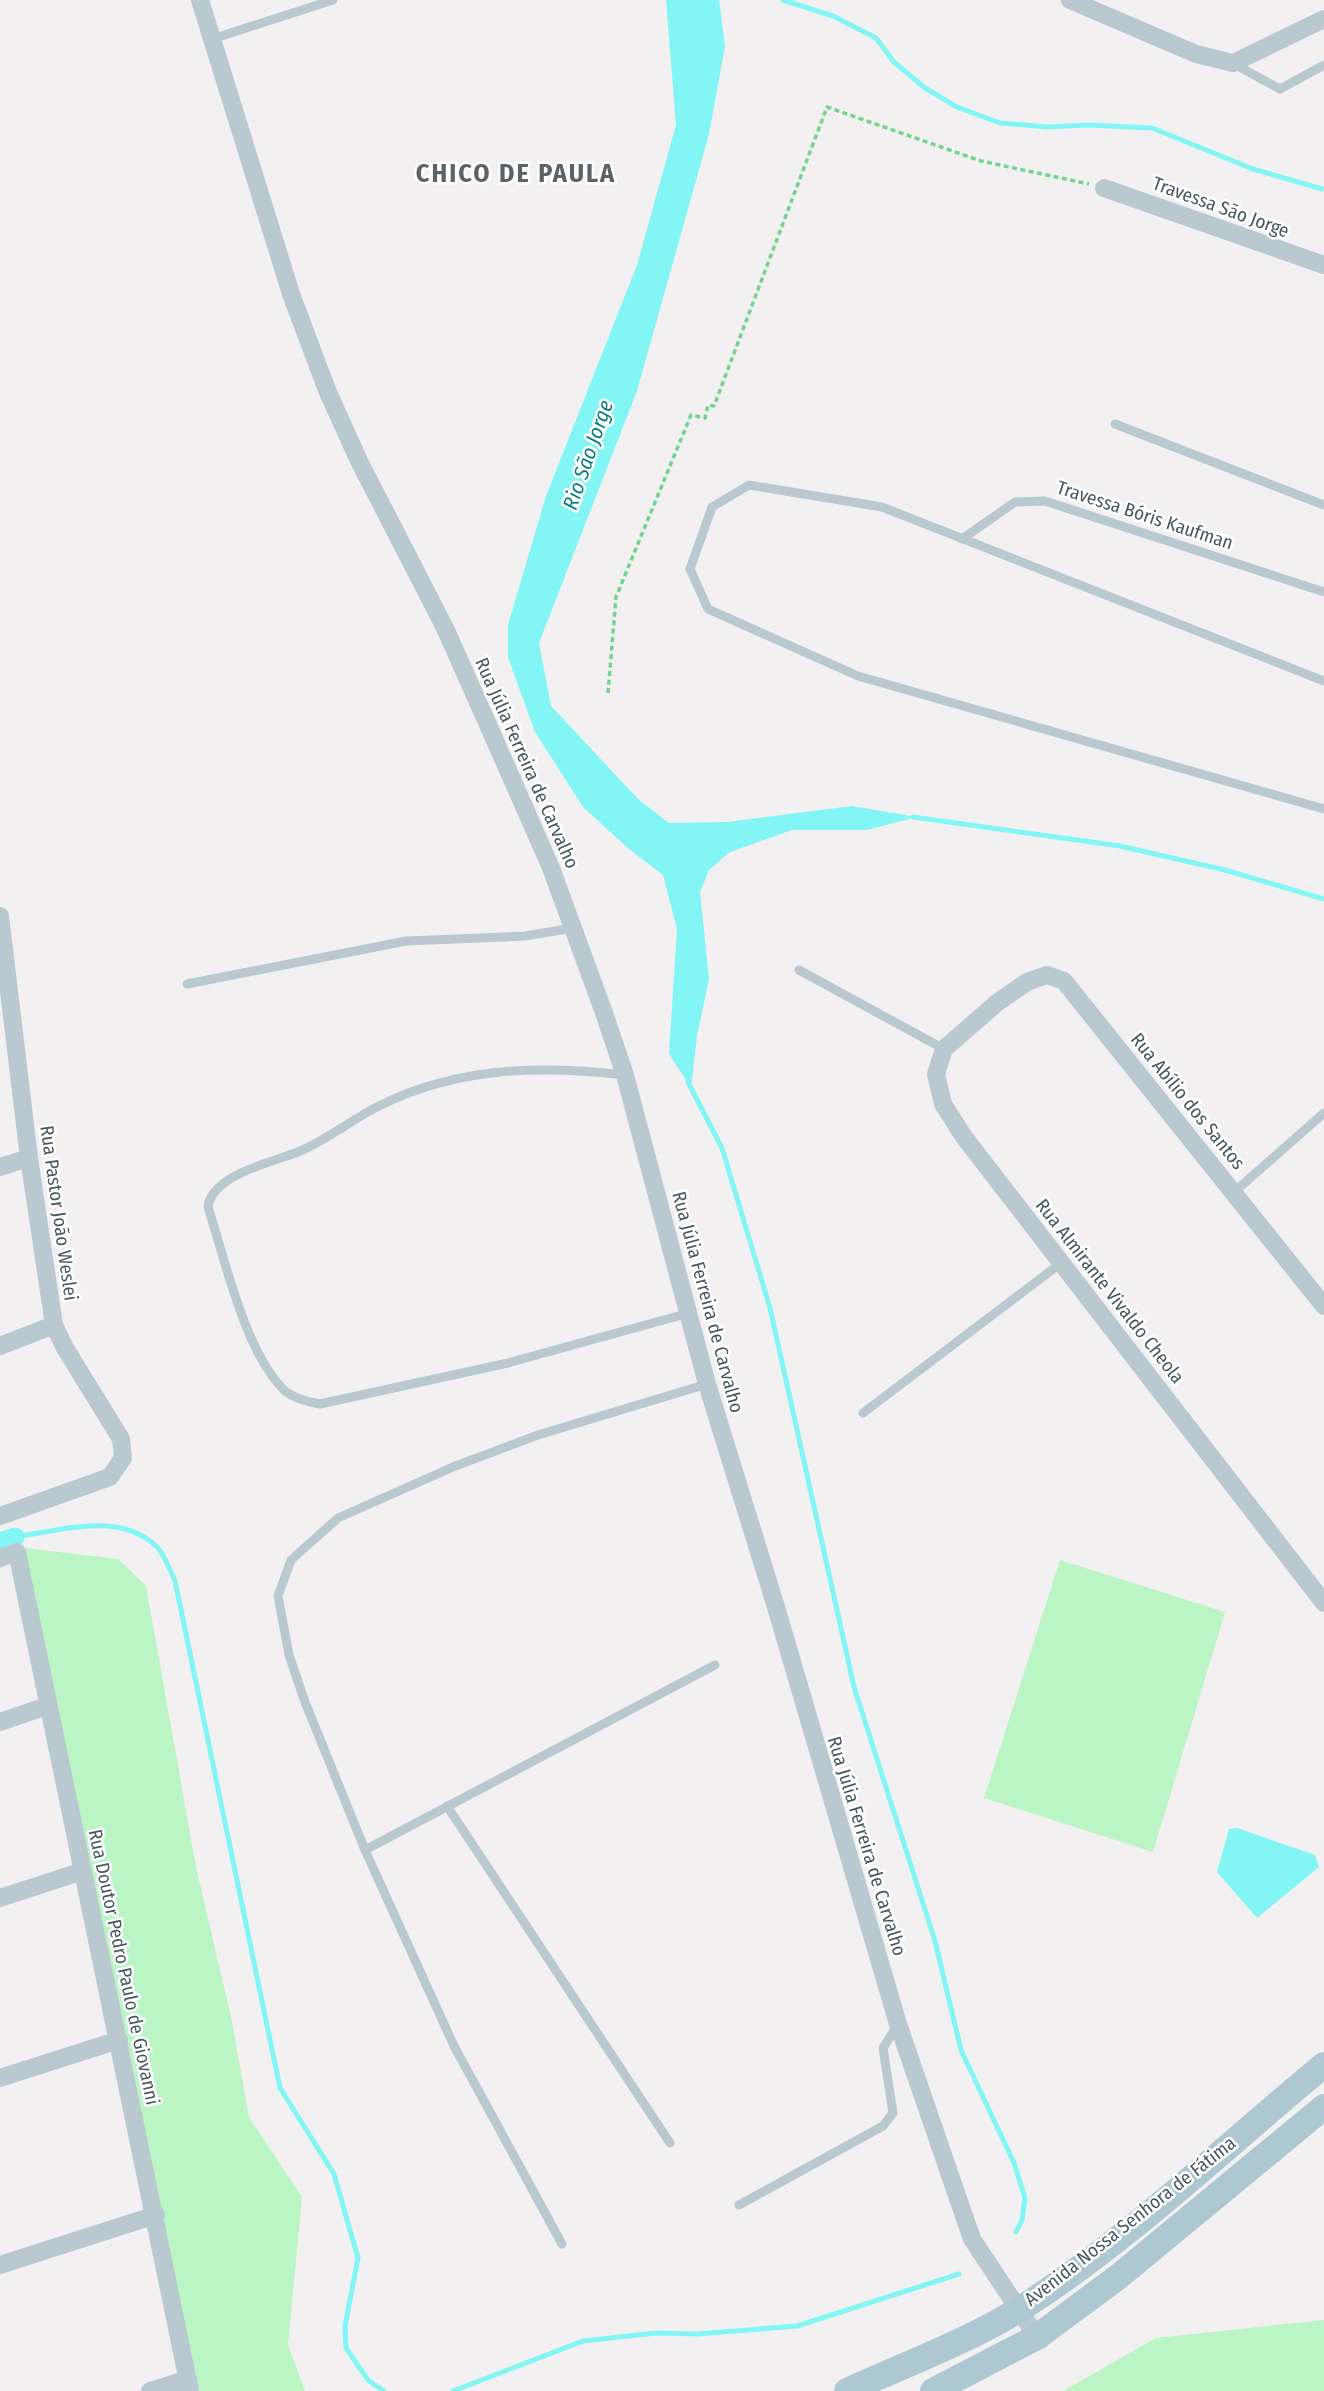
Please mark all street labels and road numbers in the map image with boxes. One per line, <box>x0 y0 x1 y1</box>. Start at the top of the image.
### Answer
street label: Travessa São Jorge <box>1150 172 1292 242</box>
street label: Travessa Bóris Kaufman <box>1054 476 1236 554</box>
street label: Rua Júlia Ferreira de Carvalho <box>470 654 584 872</box>
street label: Rua Abílio dos Santos <box>1126 1028 1250 1174</box>
street label: Rua Pastor João Weslei <box>35 1124 83 1302</box>
street label: Rua Júlia Ferreira de Carvalho <box>667 1189 749 1415</box>
street label: Rua Almirante Vivaldo Cheola <box>1031 1194 1189 1388</box>
street label: Rua Júlia Ferreira de Carvalho <box>823 1733 911 1959</box>
street label: Rua Doutor Pedro Paulo de Giovanni <box>84 1827 164 2107</box>
street label: Avenida Nossa Senhora de Fátima <box>1020 2131 1240 2311</box>

